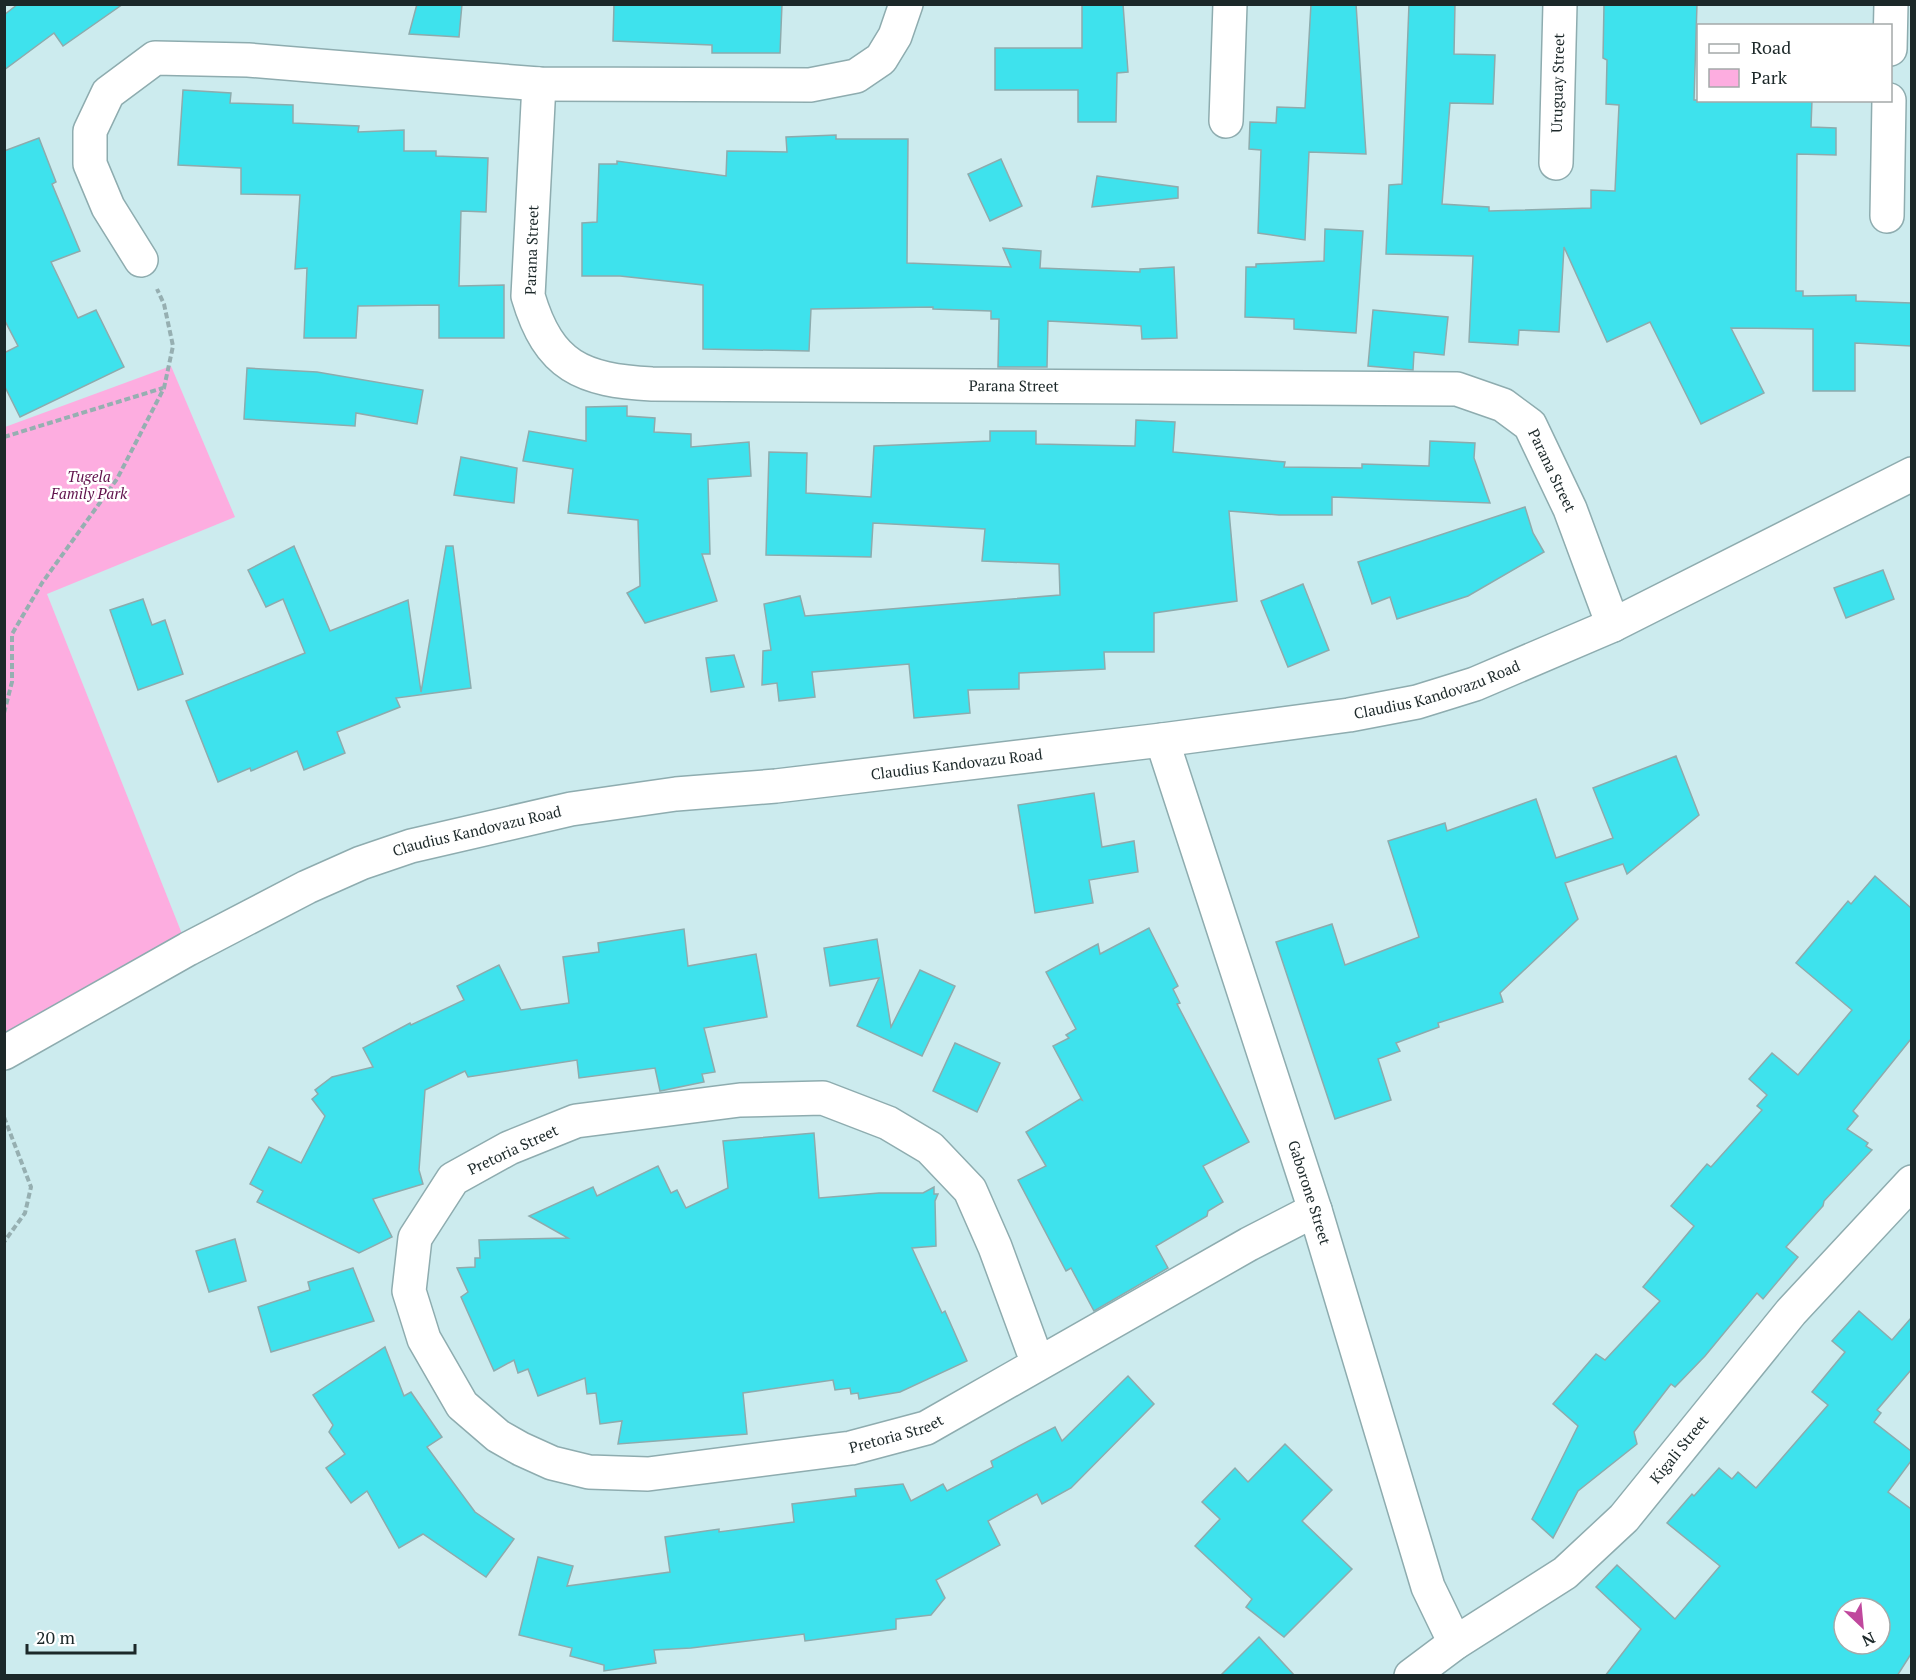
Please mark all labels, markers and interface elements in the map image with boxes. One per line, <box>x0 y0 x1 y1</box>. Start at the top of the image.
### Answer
legend <box>1697 24 1892 102</box>
street label: Uruguay Street <box>1546 32 1568 133</box>
text: Road <box>1751 35 1791 59</box>
text: Park <box>1751 65 1788 89</box>
street label: Parana Street <box>519 204 543 295</box>
street label: Parana Street <box>969 375 1059 396</box>
street label: Parana Street <box>1524 425 1581 515</box>
park label: Tugela Family Park <box>50 466 128 503</box>
street label: Claudius Kandovazu Road <box>1352 655 1523 723</box>
street label: Claudius Kandovazu Road <box>870 743 1044 784</box>
street label: Claudius Kandovazu Road <box>390 801 563 861</box>
street label: Pretoria Street <box>464 1119 561 1179</box>
street label: Gaborone Street <box>1284 1138 1336 1248</box>
street label: Pretoria Street <box>847 1409 947 1457</box>
street label: Kigali Street <box>1645 1410 1713 1487</box>
north arrow <box>1832 1596 1892 1656</box>
scale bar <box>27 1617 135 1655</box>
text: 20 m <box>36 1625 76 1649</box>
text: N <box>1858 1627 1879 1652</box>

